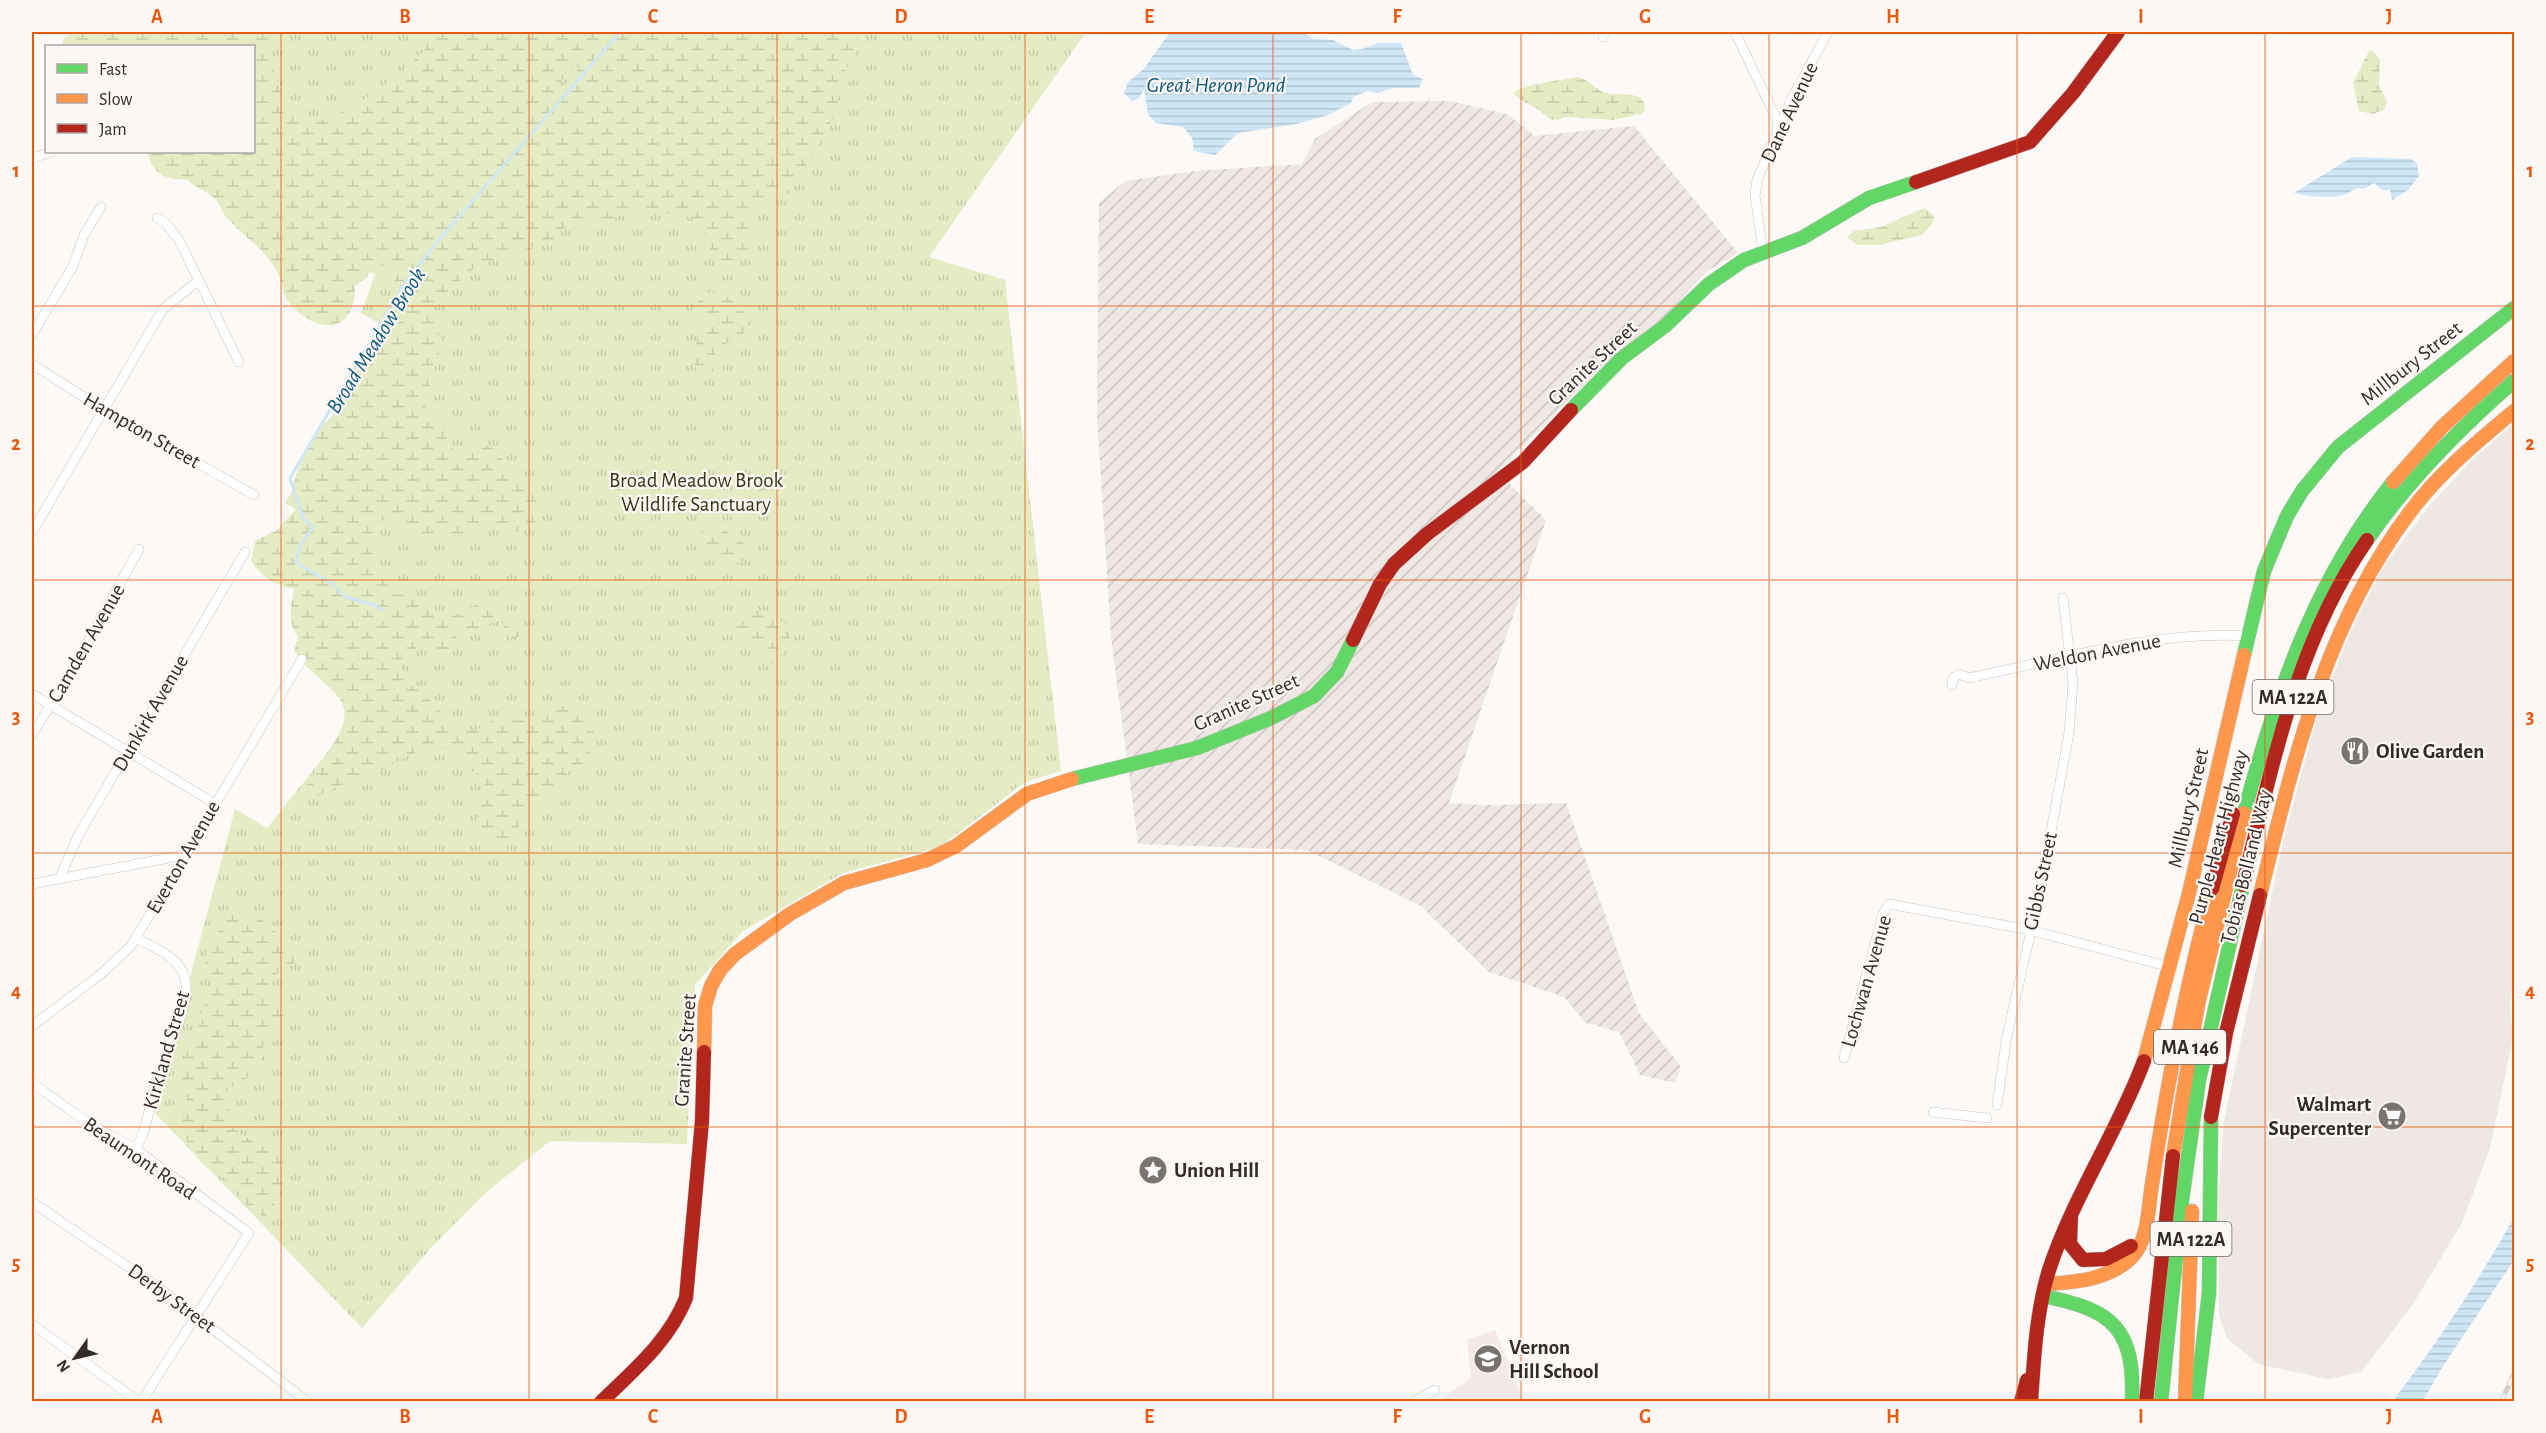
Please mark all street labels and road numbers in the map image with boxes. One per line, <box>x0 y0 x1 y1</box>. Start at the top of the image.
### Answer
street label: Dane Avenue <box>1757 59 1822 166</box>
street label: Granite Street <box>1544 317 1641 410</box>
street label: Millbury Street <box>2357 317 2466 409</box>
street label: Hampton Street <box>80 389 204 472</box>
street label: Camden Avenue <box>44 580 129 706</box>
street label: Weldon Avenue <box>2032 630 2163 675</box>
street label: Dunkirk Avenue <box>109 651 192 775</box>
street label: Granite Street <box>1190 670 1302 735</box>
road number: MA 122A <box>2252 680 2334 714</box>
street label: Millbury Street <box>2165 746 2213 870</box>
street label: Purple Heart Highway <box>2185 748 2252 926</box>
street label: Tobias Bolland Way <box>2217 788 2276 947</box>
street label: Everton Avenue <box>143 797 224 917</box>
street label: Gibbs Street <box>2020 830 2061 932</box>
street label: Lochwan Avenue <box>1838 913 1895 1049</box>
street label: Kirkland Street <box>140 988 194 1112</box>
street label: Granite Street <box>671 993 700 1107</box>
road number: MA 146 <box>2154 1030 2226 1064</box>
street label: Beaumont Road <box>80 1113 200 1204</box>
road number: MA 122A <box>2150 1222 2232 1256</box>
street label: Derby Street <box>124 1260 220 1337</box>

